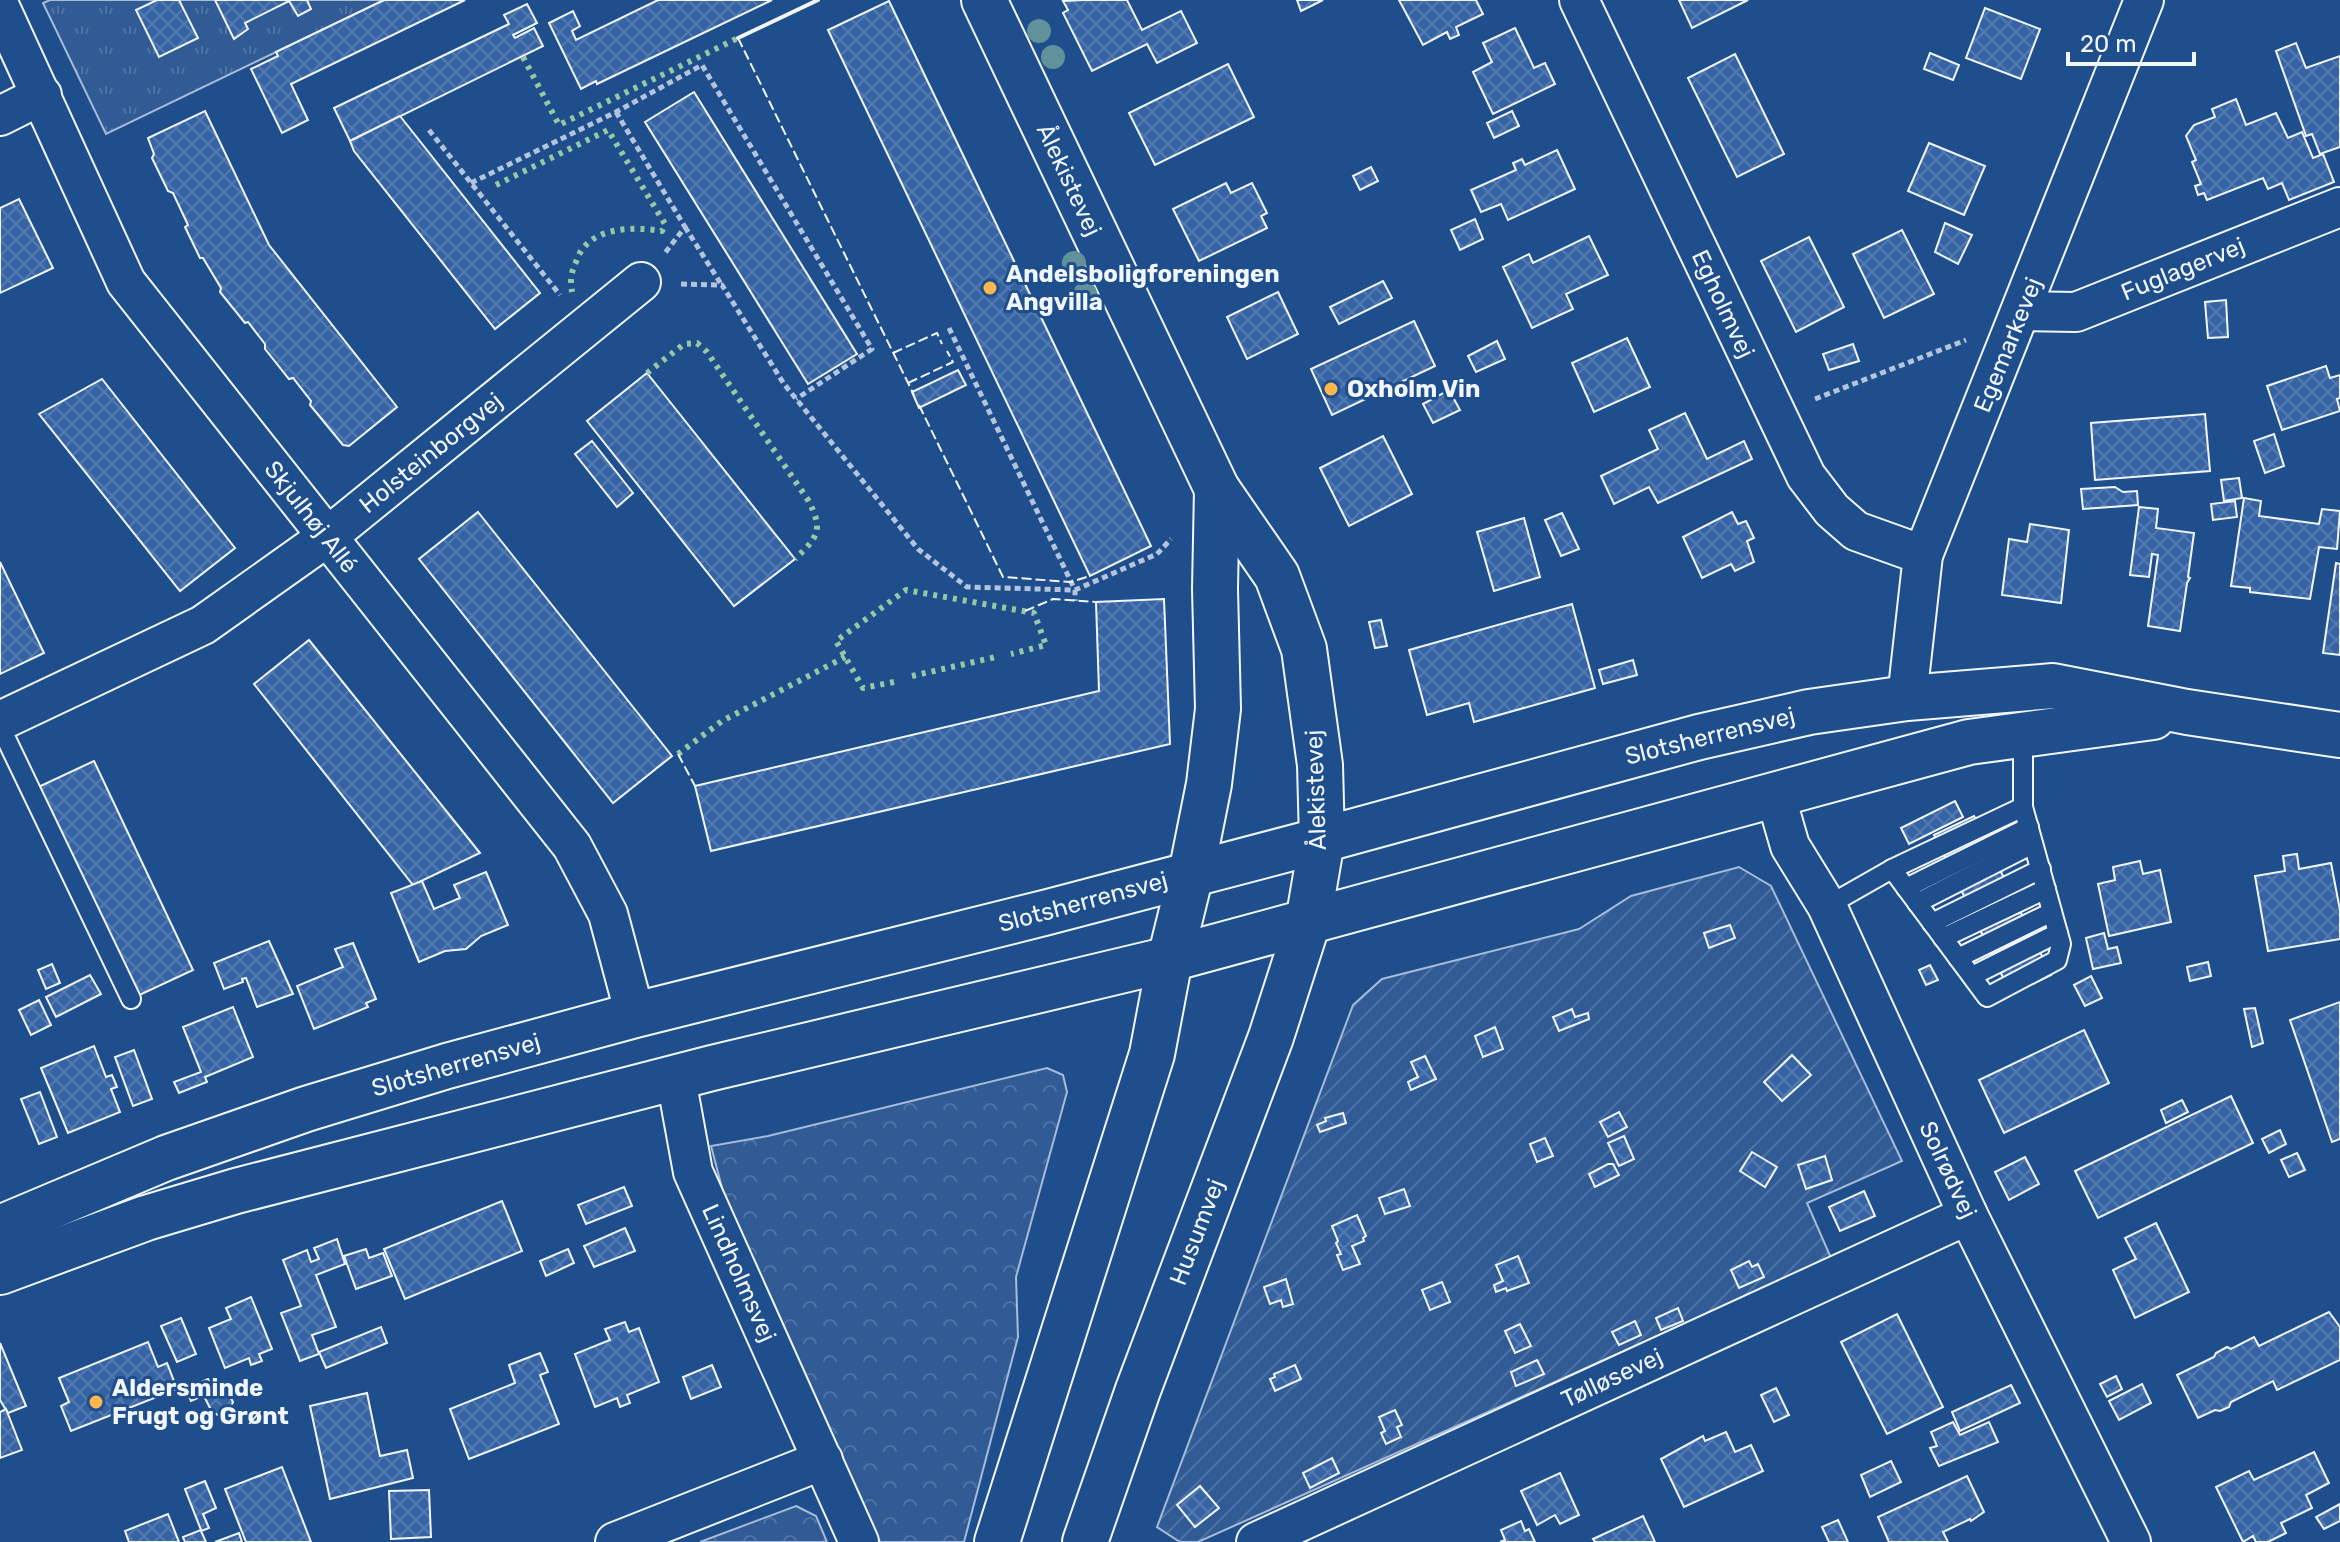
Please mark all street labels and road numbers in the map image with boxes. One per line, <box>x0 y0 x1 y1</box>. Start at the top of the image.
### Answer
street label: Ålekistevej <box>1031 119 1107 241</box>
street label: Fuglagervej <box>2117 232 2249 306</box>
street label: Egholmvej <box>1686 245 1760 363</box>
street label: Egemarkevej <box>1968 273 2048 417</box>
street label: Holsteinborgvej <box>354 387 508 519</box>
street label: Skjulhøj Allé <box>259 455 363 579</box>
street label: Slotsherrensvej <box>1622 701 1798 771</box>
street label: Ålekistevej <box>1300 729 1332 851</box>
street label: Slotsherrensvej <box>995 866 1171 938</box>
street label: Slotsherrensvej <box>368 1028 544 1102</box>
street label: Solrødvej <box>1913 1117 1983 1223</box>
street label: Husumvej <box>1164 1175 1230 1289</box>
street label: Lindholmsvej <box>696 1200 782 1346</box>
street label: Tølløsevej <box>1557 1342 1667 1414</box>

